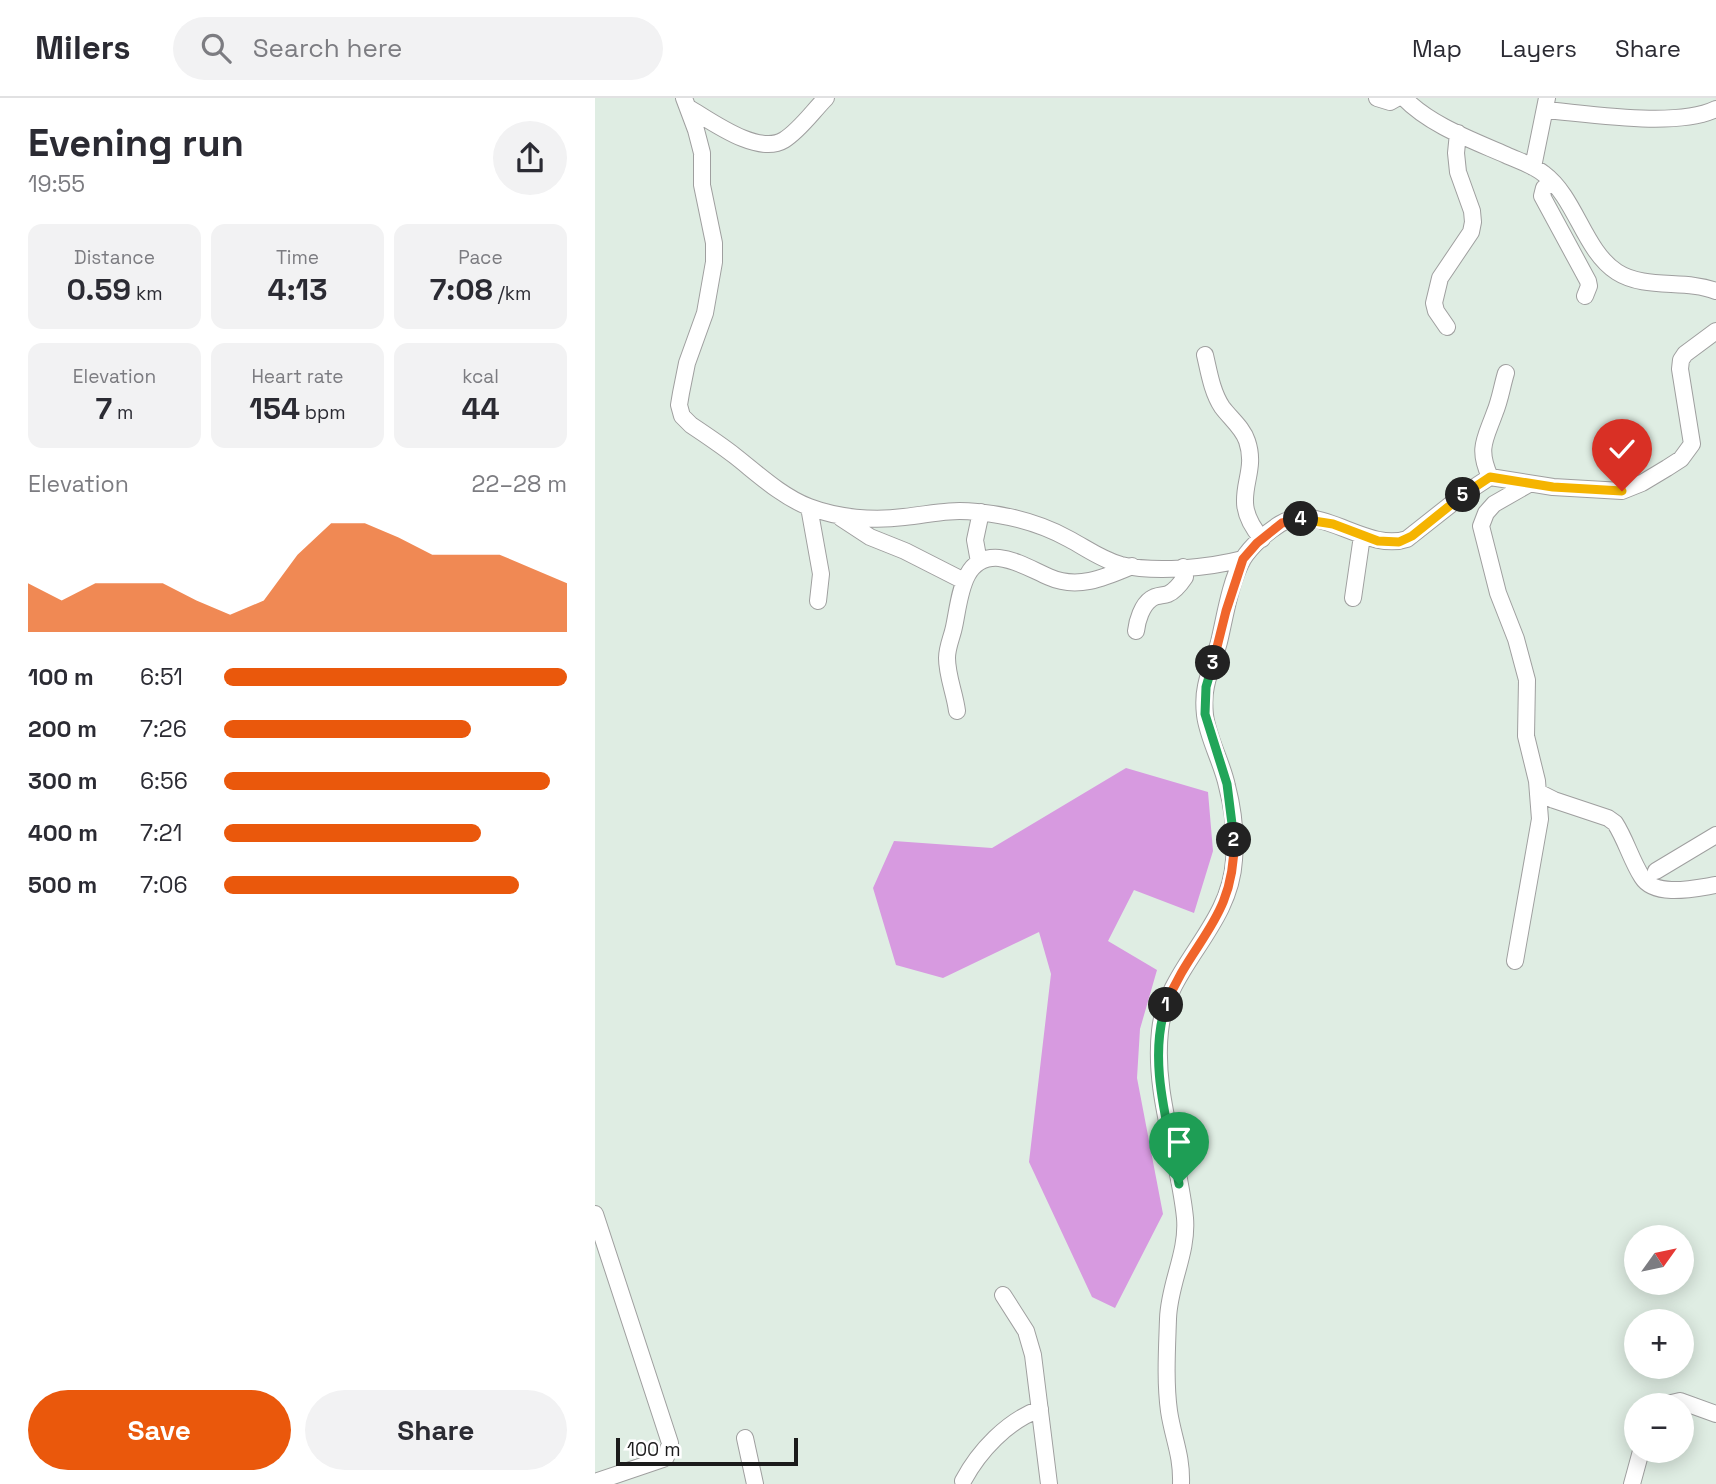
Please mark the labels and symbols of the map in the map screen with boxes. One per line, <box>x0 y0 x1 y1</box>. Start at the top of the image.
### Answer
pin <box>1592 419 1652 491</box>
pin: 5 <box>1445 478 1481 512</box>
pin: 4 <box>1283 502 1319 536</box>
pin: 3 <box>1195 646 1231 680</box>
pin: 2 <box>1217 822 1251 858</box>
pin: 1 <box>1149 988 1183 1023</box>
pin <box>1149 1112 1209 1184</box>
north arrow <box>1624 1225 1694 1295</box>
scale bar <box>616 1435 798 1467</box>

